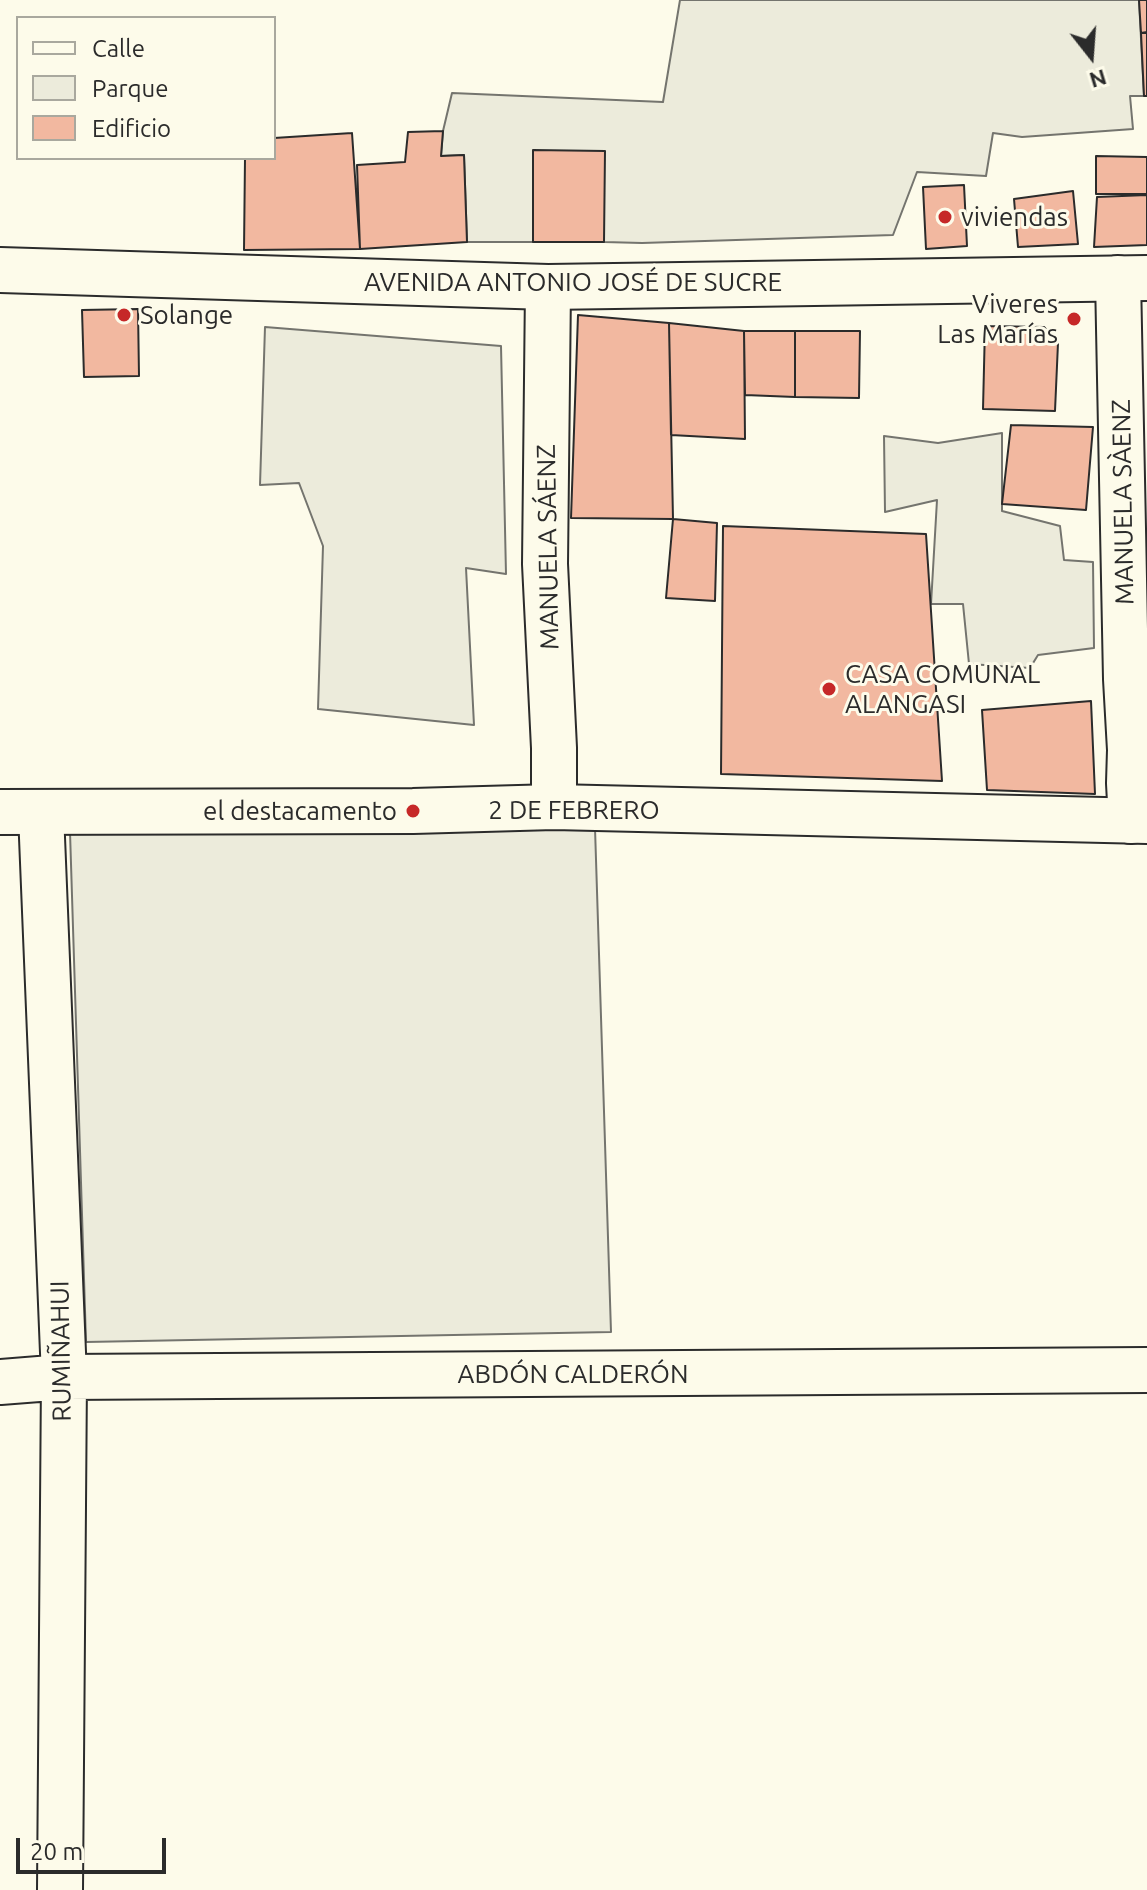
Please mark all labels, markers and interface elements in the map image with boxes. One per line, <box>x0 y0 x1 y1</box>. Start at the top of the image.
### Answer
legend <box>16 16 276 160</box>
north arrow <box>1051 16 1131 96</box>
text: Calle <box>92 35 145 62</box>
text: N <box>1087 65 1110 94</box>
text: Parque <box>92 75 169 102</box>
text: Edificio <box>92 115 171 142</box>
place label: viviendas <box>961 201 1068 233</box>
marker: viviendas <box>936 208 954 226</box>
street label: AVENIDA ANTONIO JOSÉ DE SUCRE <box>364 266 782 298</box>
place label: Viveres Las Marías <box>937 288 1058 350</box>
place label: Solange <box>140 299 233 331</box>
marker: Solange <box>115 306 133 324</box>
marker: Viveres Las Marías <box>1065 310 1083 328</box>
street label: MANUELA SÀENZ <box>1106 399 1140 605</box>
street label: MANUELA SÁENZ <box>531 444 565 650</box>
place label: CASA COMUNAL ALANGASI <box>845 658 1040 720</box>
marker: CASA COMUNAL ALANGASI <box>820 680 838 698</box>
street label: 2 DE FEBRERO <box>488 794 660 826</box>
place label: el destacamento <box>203 795 397 827</box>
marker: el destacamento <box>404 802 422 820</box>
street label: RUMIÑAHUI <box>44 1280 78 1422</box>
street label: ABDÓN CALDERÓN <box>458 1358 688 1390</box>
scale bar <box>20 1822 170 1872</box>
text: 20 m <box>30 1838 83 1865</box>

